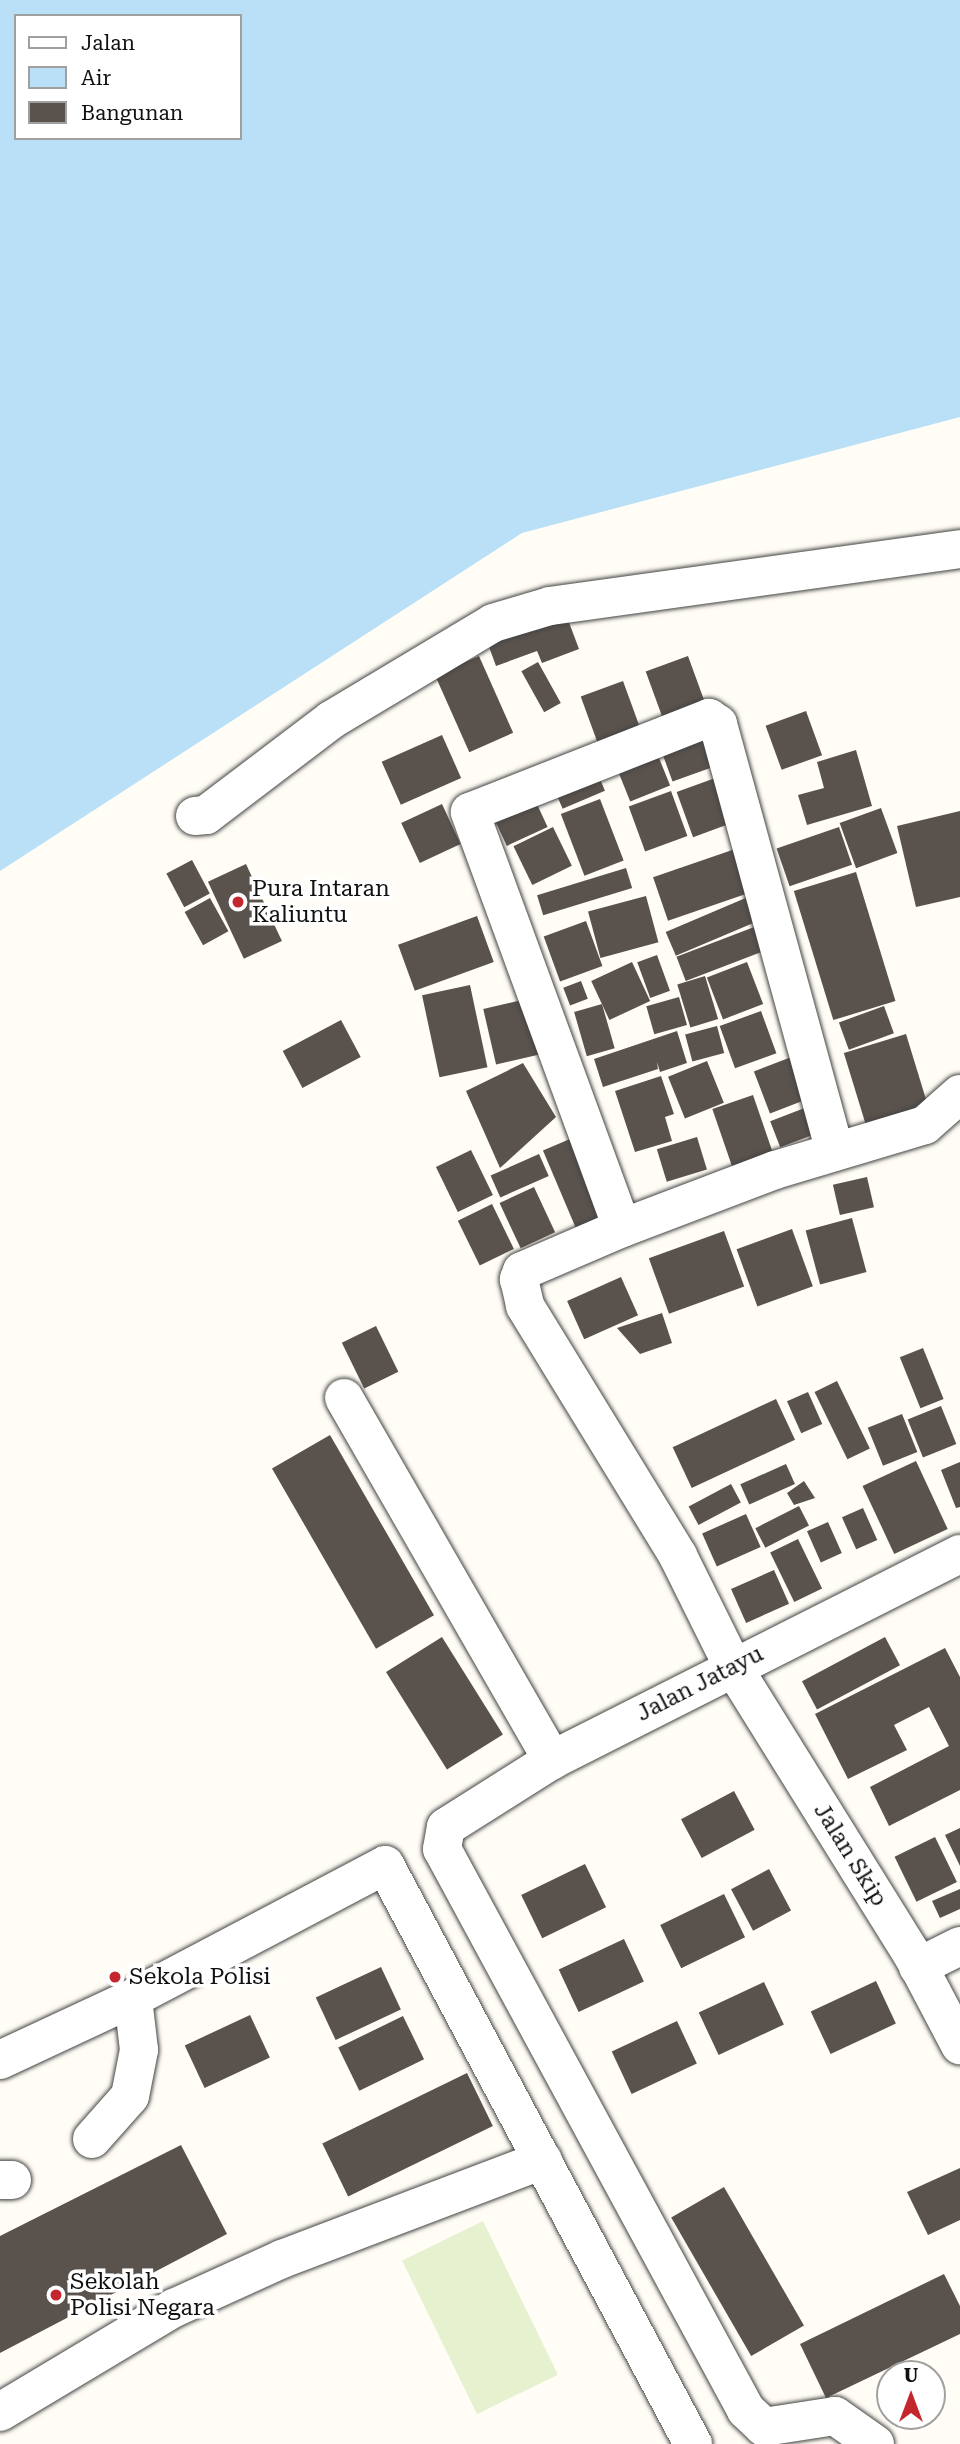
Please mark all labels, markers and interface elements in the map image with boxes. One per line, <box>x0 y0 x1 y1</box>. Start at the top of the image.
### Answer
legend <box>14 14 242 140</box>
text: Jalan <box>81 31 135 55</box>
text: Air <box>81 66 111 90</box>
text: Bangunan <box>81 101 183 125</box>
place label: Pura Intaran Kaliuntu <box>252 875 390 929</box>
marker: Pura Intaran Kaliuntu <box>230 894 246 910</box>
street label: Jalan Jatayu <box>632 1640 768 1728</box>
street label: Jalan Skip <box>807 1798 893 1912</box>
place label: Sekola Polisi <box>129 1963 271 1991</box>
marker: Sekola Polisi <box>107 1969 123 1985</box>
place label: Sekolah Polisi Negara <box>70 2268 215 2322</box>
marker: Sekolah Polisi Negara <box>48 2287 64 2303</box>
north arrow <box>876 2360 946 2430</box>
text: U <box>904 2364 918 2387</box>

